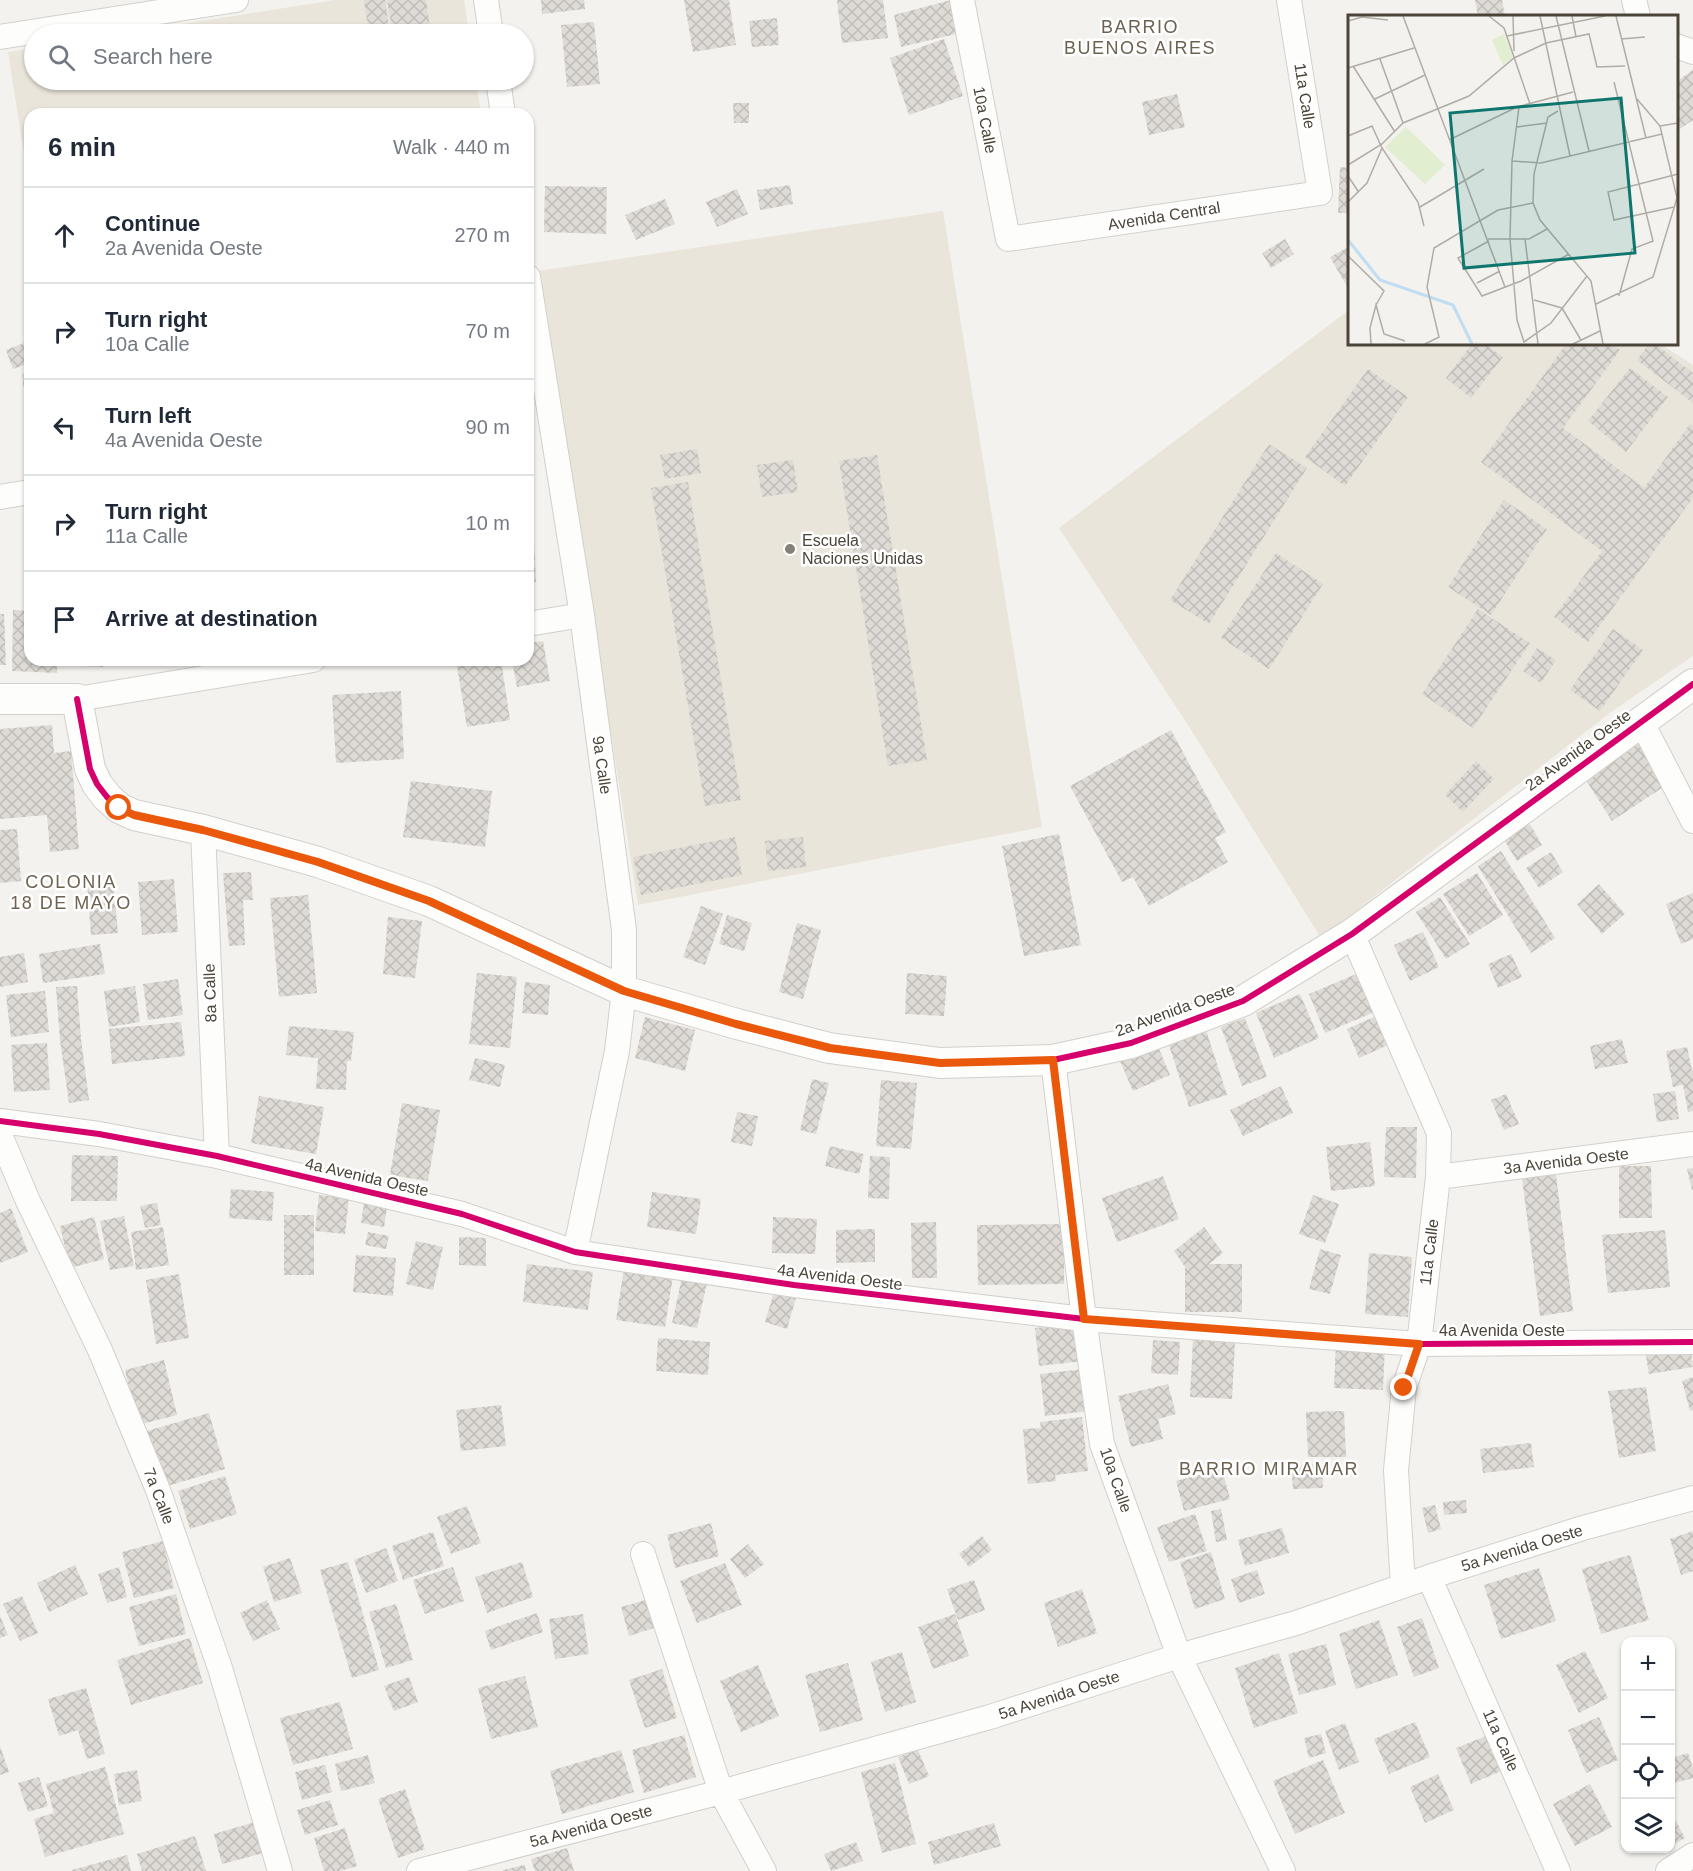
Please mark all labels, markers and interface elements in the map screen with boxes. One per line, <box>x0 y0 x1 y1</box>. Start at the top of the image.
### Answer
inset map <box>1348 15 1678 345</box>
district label: BARRIO BUENOS AIRES <box>1064 17 1216 58</box>
search box <box>24 24 534 90</box>
icon: search <box>45 41 78 74</box>
text: Search here <box>93 44 213 69</box>
street label: 11a Calle <box>1291 62 1319 130</box>
street label: 10a Calle <box>970 85 1000 155</box>
text: 6 min <box>48 132 116 162</box>
text: Walk · 440 m <box>393 136 510 158</box>
street label: Avenida Central <box>1107 199 1221 233</box>
text: Continue <box>105 211 200 236</box>
icon: ahead <box>48 219 81 252</box>
text: 270 m <box>454 224 510 246</box>
text: 2a Avenida Oeste <box>105 237 263 259</box>
text: Turn right <box>105 307 207 332</box>
icon: right <box>48 315 81 348</box>
text: 70 m <box>466 320 510 342</box>
text: 10a Calle <box>105 333 190 355</box>
text: Turn left <box>105 403 191 428</box>
icon: left <box>48 411 81 444</box>
text: 90 m <box>466 416 510 438</box>
text: 4a Avenida Oeste <box>105 429 263 451</box>
text: Turn right <box>105 499 207 524</box>
icon: right <box>48 507 81 540</box>
text: 10 m <box>466 512 510 534</box>
text: 11a Calle <box>105 525 188 547</box>
place label: Escuela Naciones Unidas <box>802 532 923 567</box>
marker: Escuela Naciones Unidas <box>783 542 797 556</box>
icon: arrive <box>48 603 81 636</box>
text: Arrive at destination <box>105 606 318 631</box>
street label: 2a Avenida Oeste <box>1522 706 1634 794</box>
street label: 9a Calle <box>589 735 615 795</box>
route start <box>105 794 131 820</box>
district label: COLONIA 18 DE MAYO <box>10 872 132 913</box>
street label: 8a Calle <box>200 963 220 1023</box>
street label: 2a Avenida Oeste <box>1113 980 1237 1040</box>
street label: 3a Avenida Oeste <box>1502 1145 1630 1177</box>
street label: 4a Avenida Oeste <box>304 1155 430 1199</box>
street label: 11a Calle <box>1417 1218 1441 1286</box>
street label: 4a Avenida Oeste <box>776 1261 904 1293</box>
street label: 4a Avenida Oeste <box>1439 1322 1565 1339</box>
route end <box>1390 1374 1416 1400</box>
street label: 10a Calle <box>1097 1445 1135 1515</box>
district label: BARRIO MIRAMAR <box>1179 1459 1359 1479</box>
street label: 7a Calle <box>141 1466 177 1527</box>
street label: 5a Avenida Oeste <box>1459 1521 1585 1575</box>
map controls <box>1621 1637 1675 1853</box>
button: + <box>1621 1637 1675 1691</box>
street label: 5a Avenida Oeste <box>996 1667 1122 1723</box>
button: − <box>1621 1691 1675 1745</box>
street label: 11a Calle <box>1480 1706 1522 1774</box>
button: locate <box>1621 1745 1675 1799</box>
button: layers <box>1621 1799 1675 1853</box>
street label: 5a Avenida Oeste <box>528 1801 654 1851</box>

